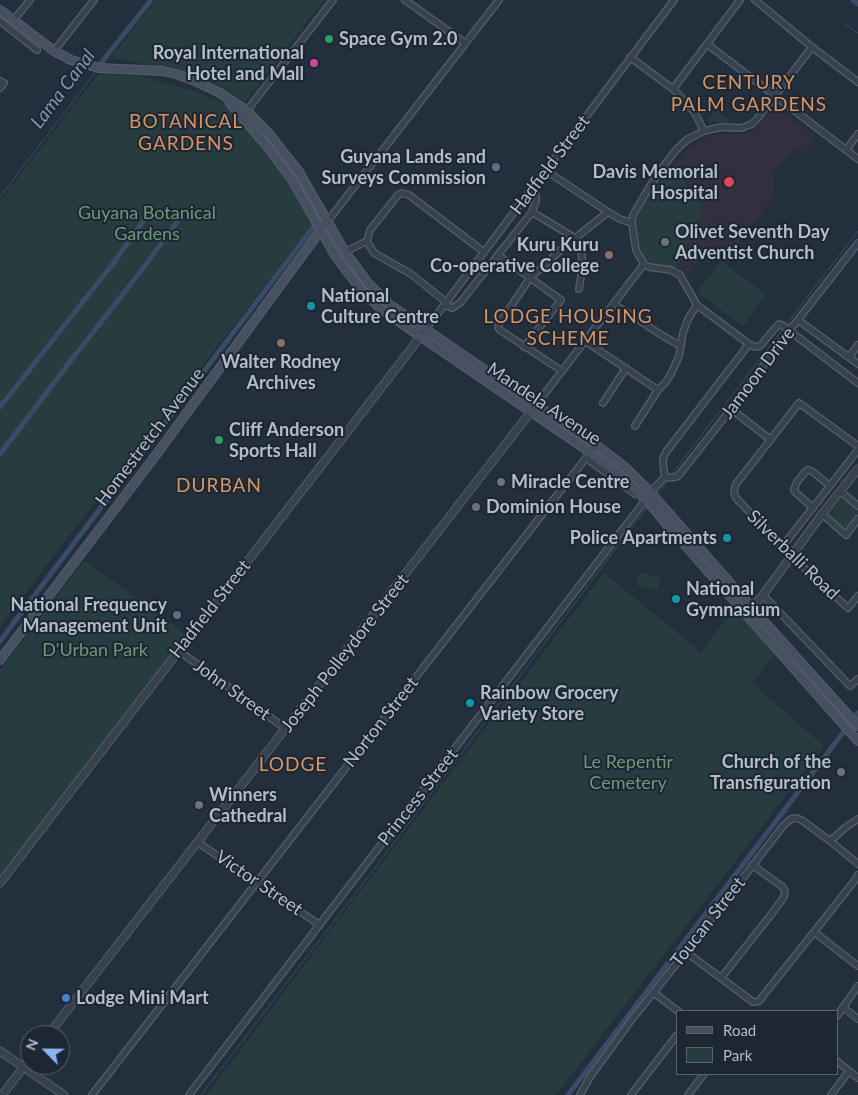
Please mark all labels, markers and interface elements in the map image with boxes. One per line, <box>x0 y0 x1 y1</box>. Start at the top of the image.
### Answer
place label: Space Gym 2.0 <box>339 28 457 50</box>
marker: Space Gym 2.0 <box>323 33 335 45</box>
place label: Royal International Hotel and Mall <box>153 42 304 84</box>
water label: Lama Canal <box>26 45 100 133</box>
marker: Royal International Hotel and Mall <box>308 57 320 69</box>
district label: CENTURY PALM GARDENS <box>669 72 829 116</box>
district label: BOTANICAL GARDENS <box>128 111 244 155</box>
street label: Hadfield Street <box>506 111 594 219</box>
place label: Guyana Lands and Surveys Commission <box>322 146 486 188</box>
marker: Guyana Lands and Surveys Commission <box>490 161 502 173</box>
place label: Davis Memorial Hospital <box>593 161 718 203</box>
marker: Davis Memorial Hospital <box>722 175 736 189</box>
park label: Guyana Botanical Gardens <box>78 202 216 244</box>
place label: Olivet Seventh Day Adventist Church <box>675 221 829 264</box>
place label: Kuru Kuru Co-operative College <box>430 234 599 276</box>
marker: Olivet Seventh Day Adventist Church <box>659 236 671 248</box>
marker: Kuru Kuru Co-operative College <box>603 249 615 261</box>
place label: National Culture Centre <box>321 285 439 328</box>
marker: National Culture Centre <box>305 300 317 312</box>
district label: LODGE HOUSING SCHEME <box>482 306 654 350</box>
street label: Jamoon Drive <box>717 323 799 423</box>
marker: Walter Rodney Archives <box>275 337 287 349</box>
place label: Walter Rodney Archives <box>221 351 341 394</box>
street label: Mandela Avenue <box>483 358 605 450</box>
street label: Homestretch Avenue <box>91 364 209 510</box>
place label: Cliff Anderson Sports Hall <box>229 419 344 462</box>
marker: Cliff Anderson Sports Hall <box>213 434 225 446</box>
place label: Miracle Centre <box>511 471 629 493</box>
district label: DURBAN <box>175 475 263 497</box>
marker: Miracle Centre <box>495 476 507 488</box>
place label: Dominion House <box>486 496 621 518</box>
marker: Dominion House <box>470 501 482 513</box>
street label: Silverballi Road <box>742 506 844 604</box>
place label: Police Apartments <box>570 527 717 549</box>
marker: Police Apartments <box>721 532 733 544</box>
street label: Hadfield Street <box>165 556 255 662</box>
street label: Joseph Polleydore Street <box>277 570 413 736</box>
place label: National Gymnasium <box>686 578 780 620</box>
marker: National Gymnasium <box>670 593 682 605</box>
place label: National Frequency Management Unit <box>10 594 167 636</box>
marker: National Frequency Management Unit <box>171 609 183 621</box>
park label: D'Urban Park <box>42 639 148 661</box>
street label: John Street <box>189 655 275 725</box>
street label: Norton Street <box>339 672 423 772</box>
place label: Rainbow Grocery Variety Store <box>480 682 619 724</box>
marker: Rainbow Grocery Variety Store <box>464 697 476 709</box>
street label: Princess Street <box>373 744 463 850</box>
park label: Le Repentir Cemetery <box>583 751 673 794</box>
place label: Church of the Transfiguration <box>710 751 831 794</box>
district label: LODGE <box>258 754 328 776</box>
marker: Church of the Transfiguration <box>835 766 847 778</box>
place label: Winners Cathedral <box>209 784 287 826</box>
marker: Winners Cathedral <box>193 799 205 811</box>
street label: Victor Street <box>211 846 307 920</box>
street label: Toucan Street <box>666 873 750 971</box>
place label: Lodge Mini Mart <box>76 987 209 1009</box>
marker: Lodge Mini Mart <box>60 992 72 1004</box>
legend <box>676 1010 838 1075</box>
text: Road <box>723 1021 756 1039</box>
north arrow <box>20 1025 70 1075</box>
text: N <box>22 1036 42 1053</box>
text: Park <box>723 1046 752 1064</box>

